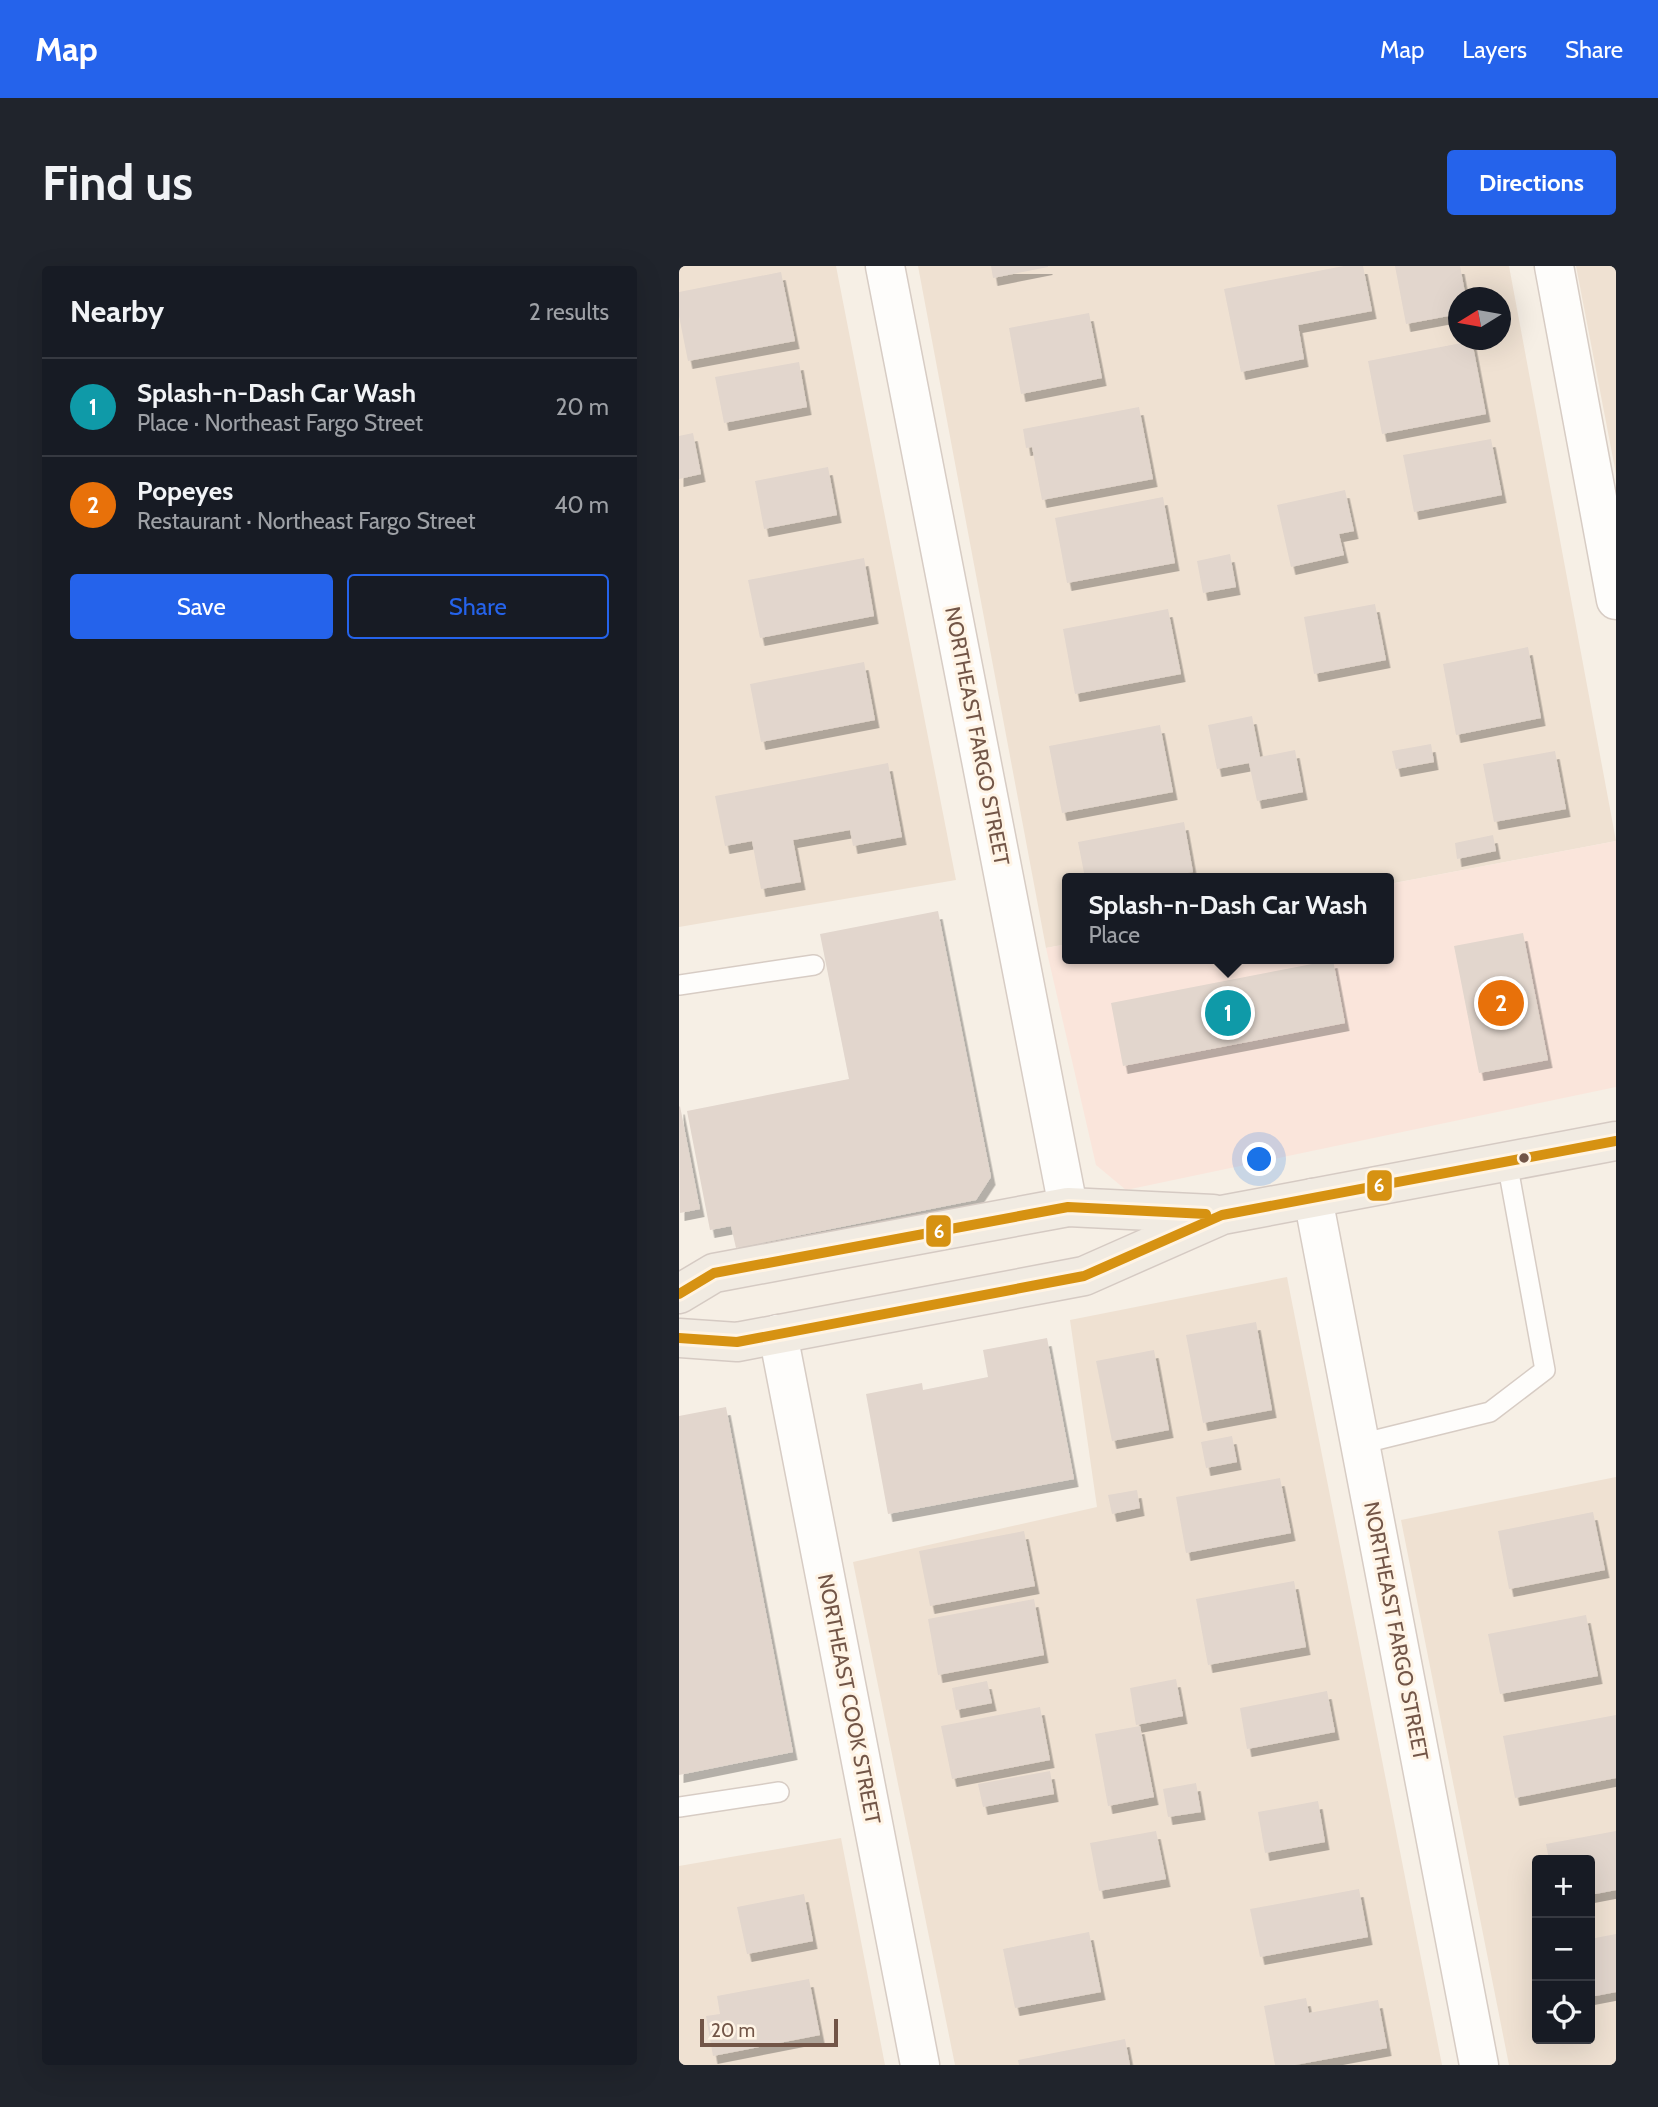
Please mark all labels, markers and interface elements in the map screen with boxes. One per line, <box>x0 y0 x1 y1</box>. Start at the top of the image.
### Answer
text: Map <box>35 29 98 69</box>
text: Map <box>1380 35 1424 64</box>
text: Layers <box>1462 35 1527 64</box>
text: Share <box>1565 35 1623 64</box>
button: Directions <box>1447 150 1616 215</box>
text: Find us <box>42 153 193 212</box>
north arrow <box>1448 287 1511 350</box>
text: Nearby <box>70 293 164 330</box>
text: 2 results <box>529 298 609 326</box>
text: Splash-n-Dash Car Wash <box>137 377 416 409</box>
text: 1 <box>89 393 97 421</box>
text: 20 m <box>556 393 609 421</box>
text: Place · Northeast Fargo Street <box>137 409 423 437</box>
text: Popeyes <box>137 475 233 507</box>
text: 2 <box>87 491 99 519</box>
text: 40 m <box>554 491 609 519</box>
text: Restaurant · Northeast Fargo Street <box>137 507 476 535</box>
button: Save <box>70 574 333 639</box>
button: Share <box>347 574 609 639</box>
street label: NORTHEAST FARGO STREET <box>940 604 1015 867</box>
popup <box>1062 873 1394 964</box>
text: Splash-n-Dash Car Wash <box>1088 889 1368 921</box>
text: Place <box>1088 921 1140 949</box>
pin: 2 <box>1478 977 1524 1029</box>
pin: 1 <box>1205 987 1251 1039</box>
your location <box>1242 1142 1276 1176</box>
unlabelled marker <box>1517 1151 1531 1165</box>
line badge: 6 <box>1366 1169 1393 1202</box>
text: 6 <box>1374 1174 1384 1197</box>
line badge: 6 <box>925 1214 952 1248</box>
text: 6 <box>934 1220 944 1243</box>
street label: NORTHEAST FARGO STREET <box>1359 1499 1434 1762</box>
street label: NORTHEAST COOK STREET <box>813 1572 886 1826</box>
map controls <box>1532 1855 1595 2044</box>
button: + <box>1532 1855 1595 1918</box>
button: − <box>1532 1918 1595 1981</box>
button: locate <box>1532 1981 1595 2044</box>
scale bar <box>700 2016 838 2048</box>
text: 20 m <box>711 2019 755 2042</box>

